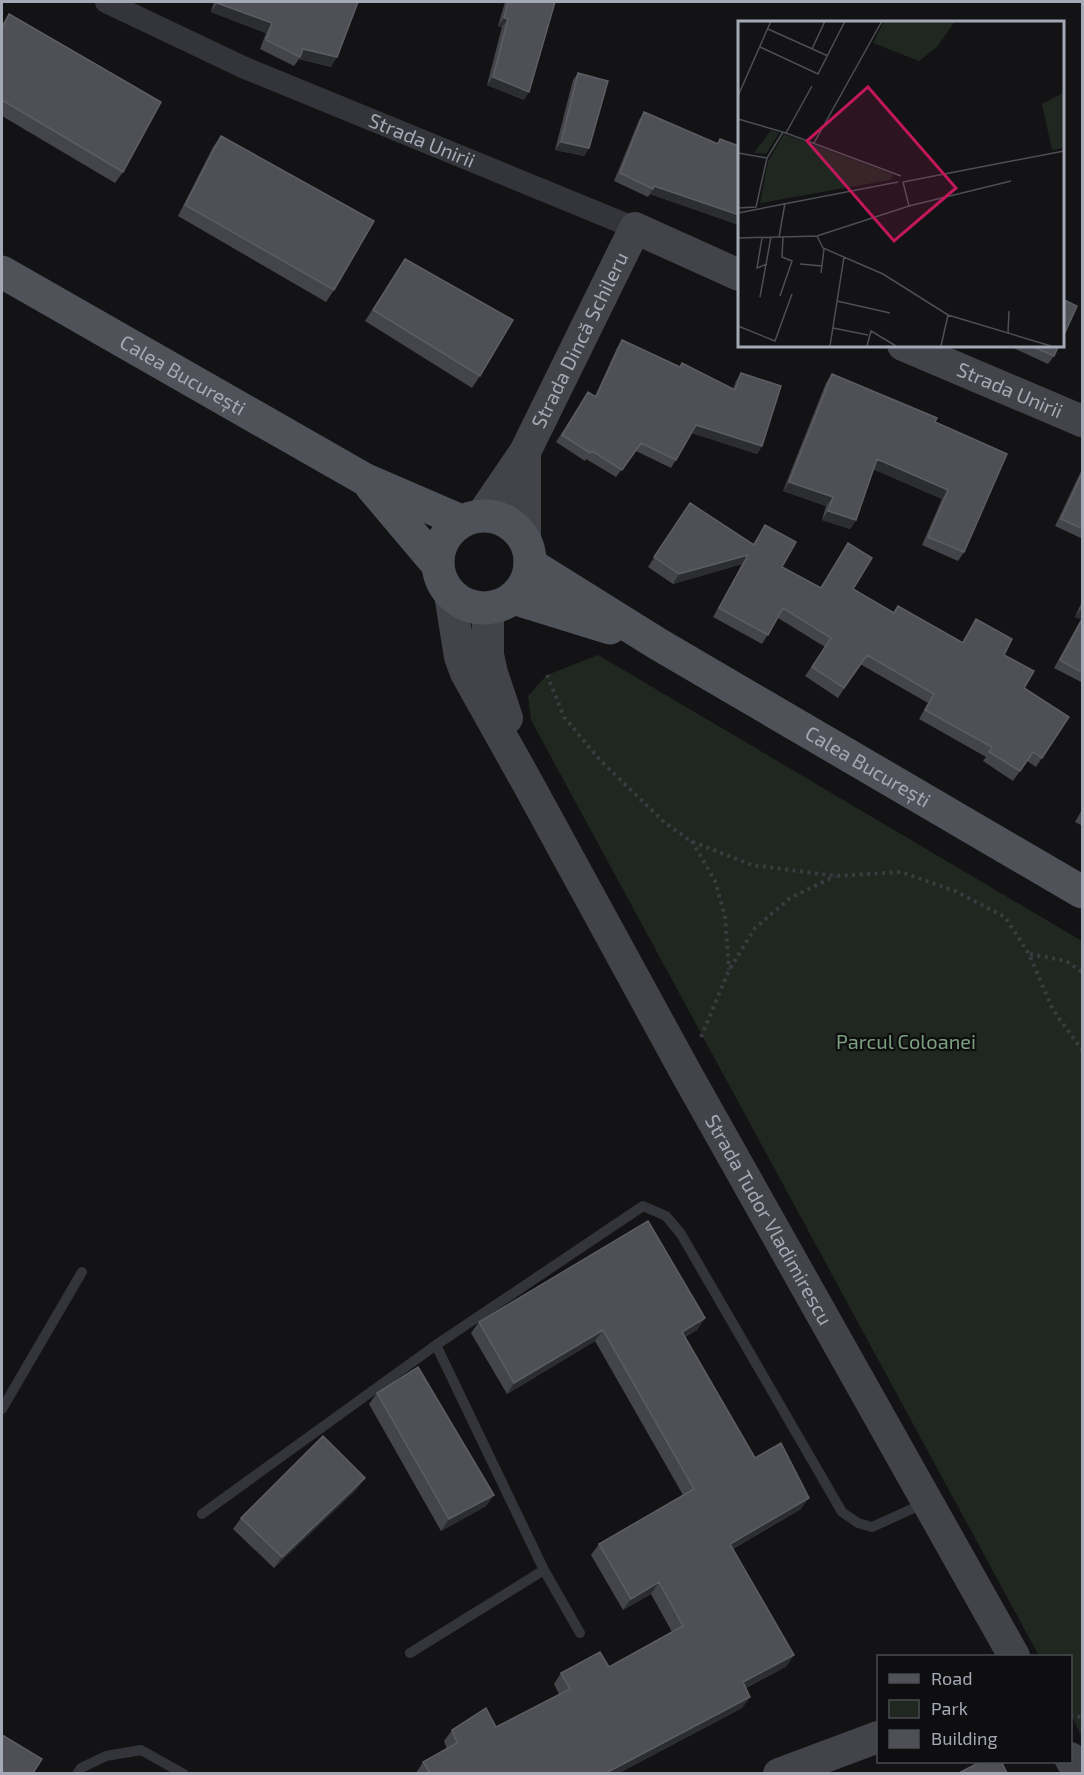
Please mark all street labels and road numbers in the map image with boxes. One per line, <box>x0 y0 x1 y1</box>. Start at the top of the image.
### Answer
street label: Strada Unirii <box>366 107 479 172</box>
street label: Strada Dincă Schileru <box>526 247 633 432</box>
street label: Calea București <box>116 329 250 420</box>
street label: Strada Unirii <box>954 356 1067 422</box>
street label: Calea București <box>801 720 935 812</box>
street label: Strada Tudor Vladimirescu <box>701 1110 838 1329</box>

